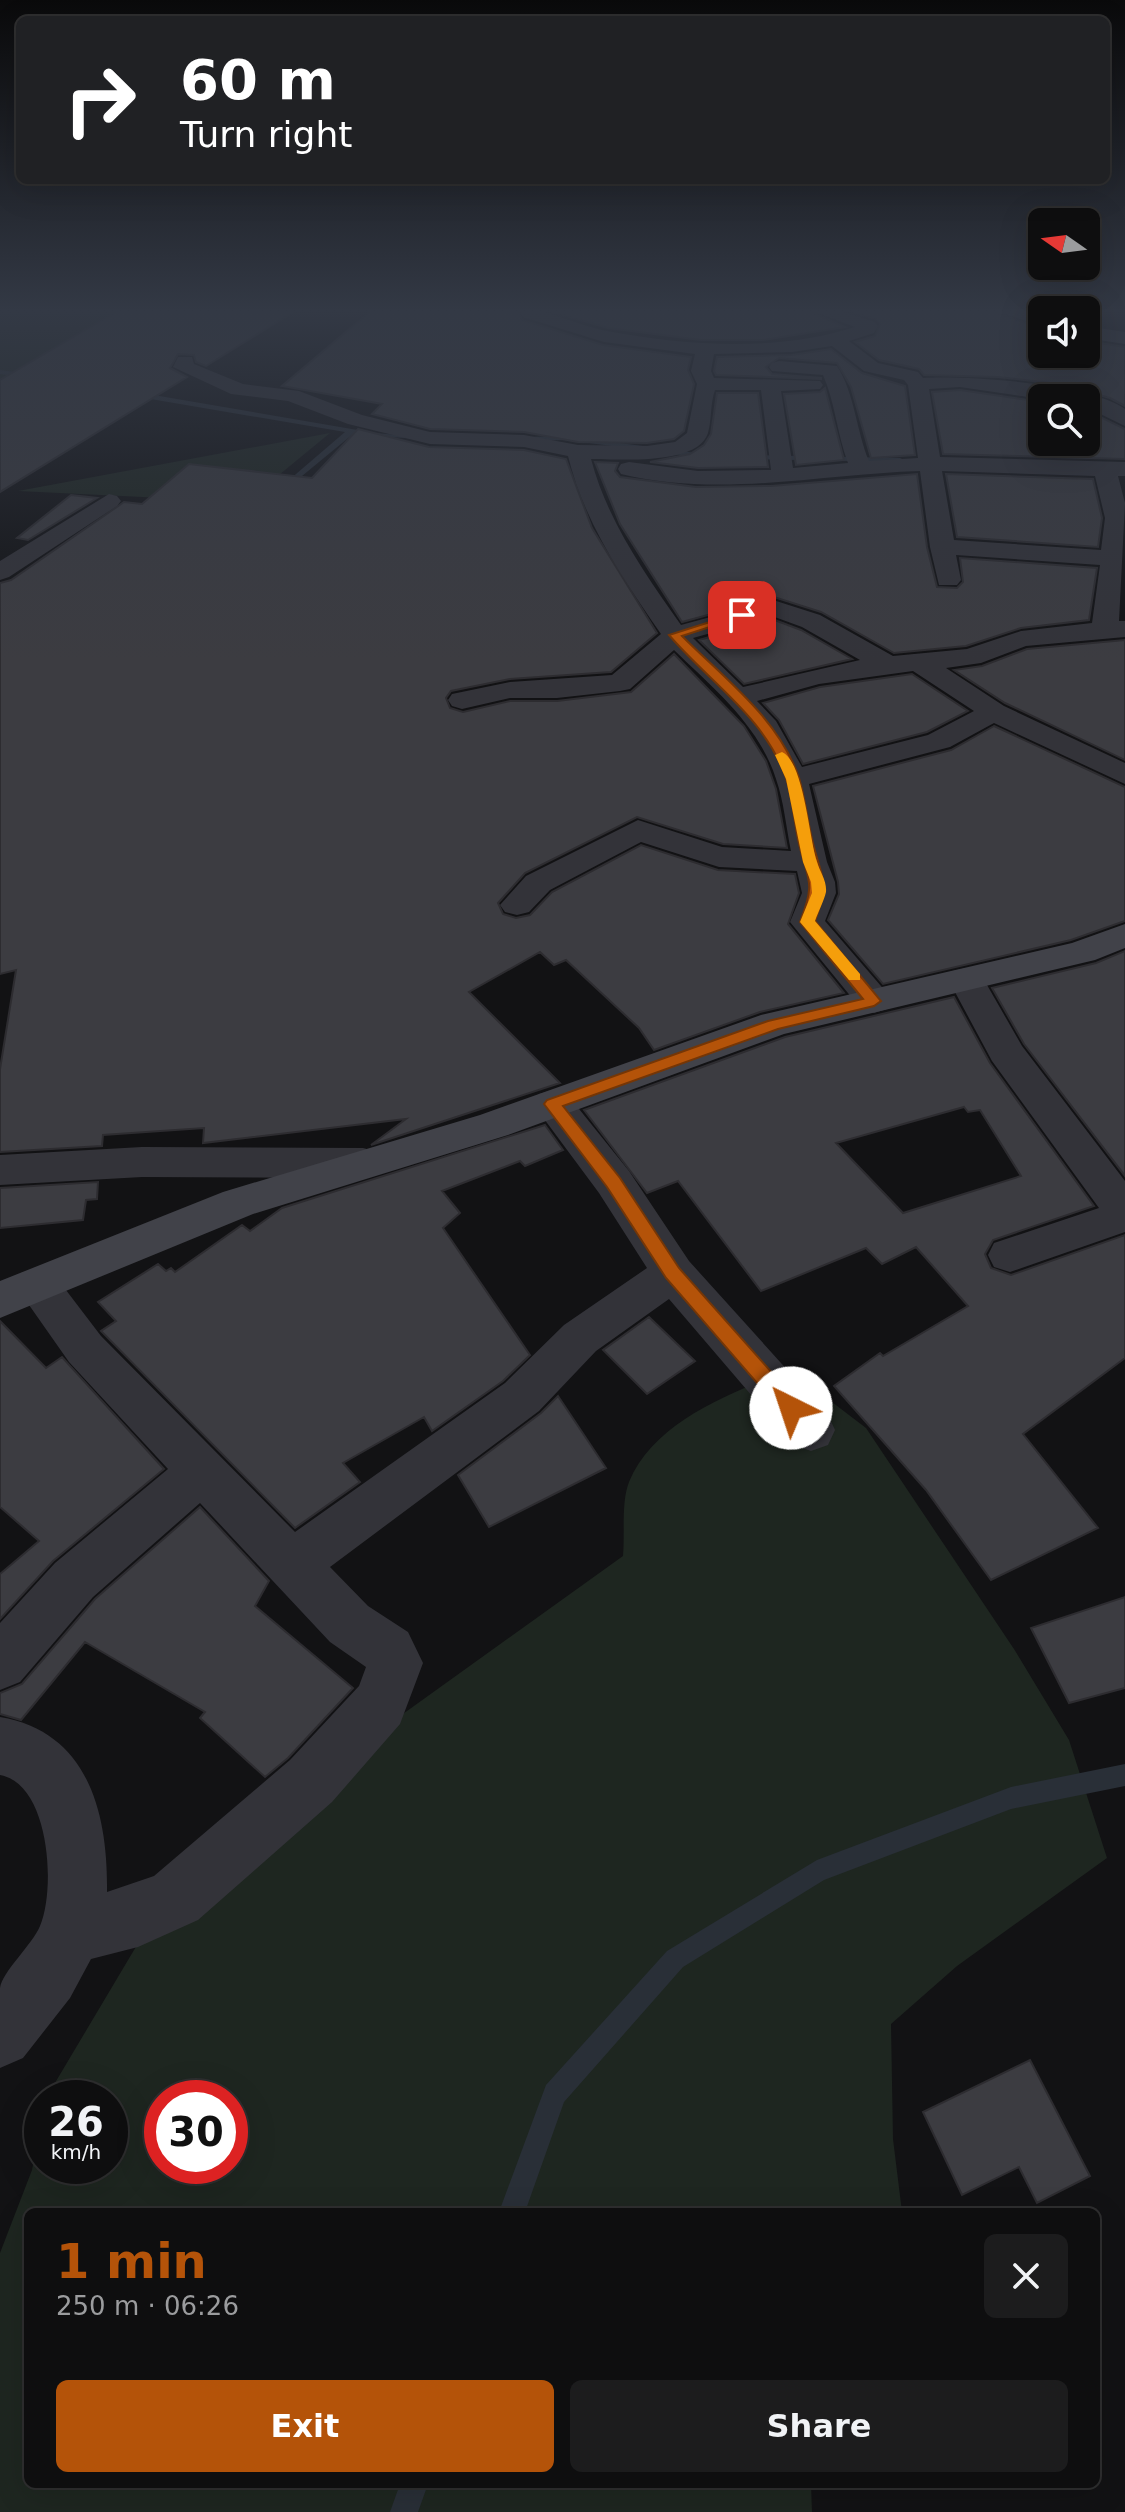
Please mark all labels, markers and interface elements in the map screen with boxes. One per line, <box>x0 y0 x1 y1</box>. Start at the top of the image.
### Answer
text: 60 m <box>180 47 336 112</box>
icon: right <box>48 48 152 152</box>
text: Turn right <box>180 114 352 155</box>
north arrow <box>1028 208 1100 280</box>
map controls <box>1028 208 1100 456</box>
button: sound <box>1028 296 1100 368</box>
button: search <box>1028 384 1100 456</box>
pin <box>708 581 776 649</box>
icon: arrive <box>720 593 764 637</box>
position arrow <box>749 1366 833 1450</box>
speed limit sign: 30 <box>144 2080 248 2184</box>
text: 26 <box>48 2099 104 2145</box>
text: km/h <box>51 2140 101 2164</box>
text: 1 min <box>56 2233 207 2289</box>
button: close <box>984 2234 1068 2318</box>
text: 250 m · 06:26 <box>56 2291 239 2321</box>
button: Exit <box>56 2380 554 2472</box>
button: Share <box>570 2380 1068 2472</box>

